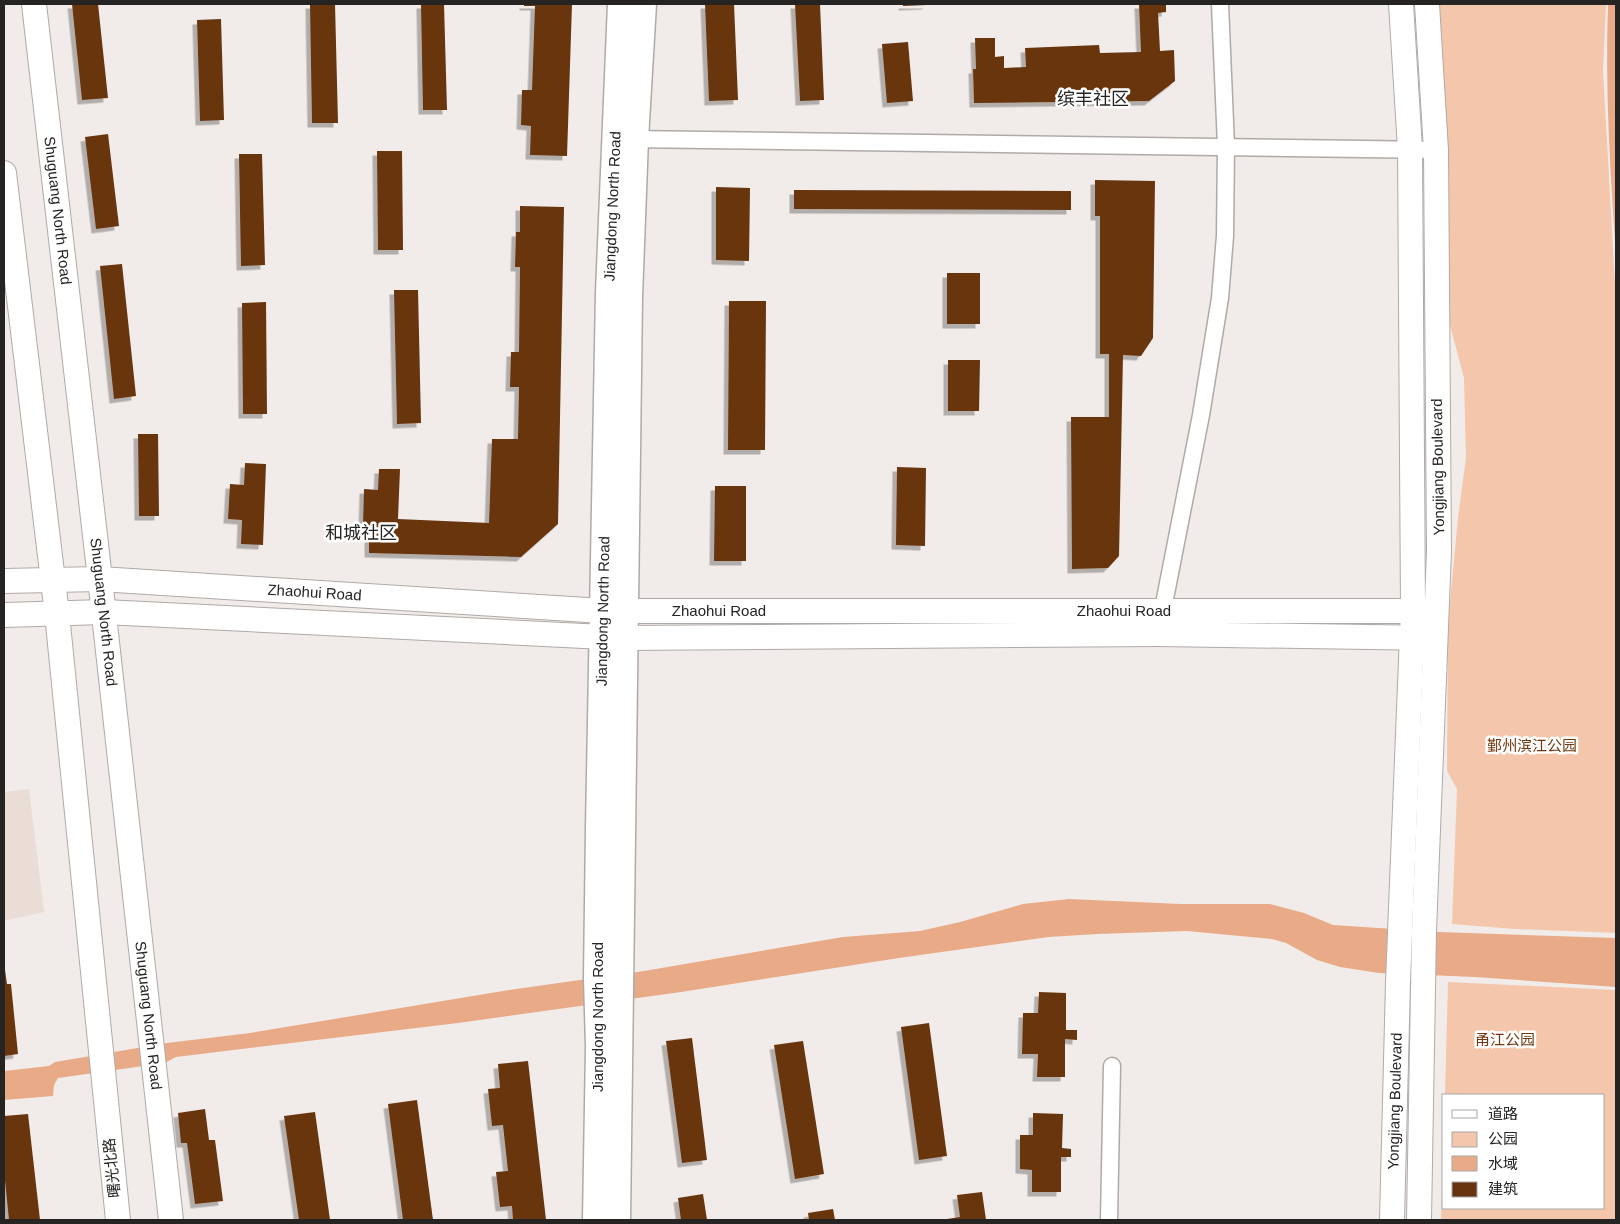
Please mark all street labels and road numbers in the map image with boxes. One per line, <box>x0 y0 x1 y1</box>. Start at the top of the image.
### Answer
street label: Jiangdong North Road <box>600 131 624 282</box>
street label: Shuguang North Road <box>41 135 75 286</box>
street label: Yongjiang Boulevard <box>1428 398 1447 536</box>
street label: Jiangdong North Road <box>593 536 612 686</box>
street label: Shuguang North Road <box>87 537 121 687</box>
street label: Zhaohui Road <box>267 581 362 604</box>
street label: Zhaohui Road <box>672 602 766 619</box>
street label: Zhaohui Road <box>1077 602 1171 619</box>
street label: Shuguang North Road <box>132 940 166 1091</box>
street label: Jiangdong North Road <box>589 942 606 1092</box>
street label: Yongjiang Boulevard <box>1384 1032 1405 1170</box>
street label: 曙光北路 <box>100 1137 123 1199</box>

